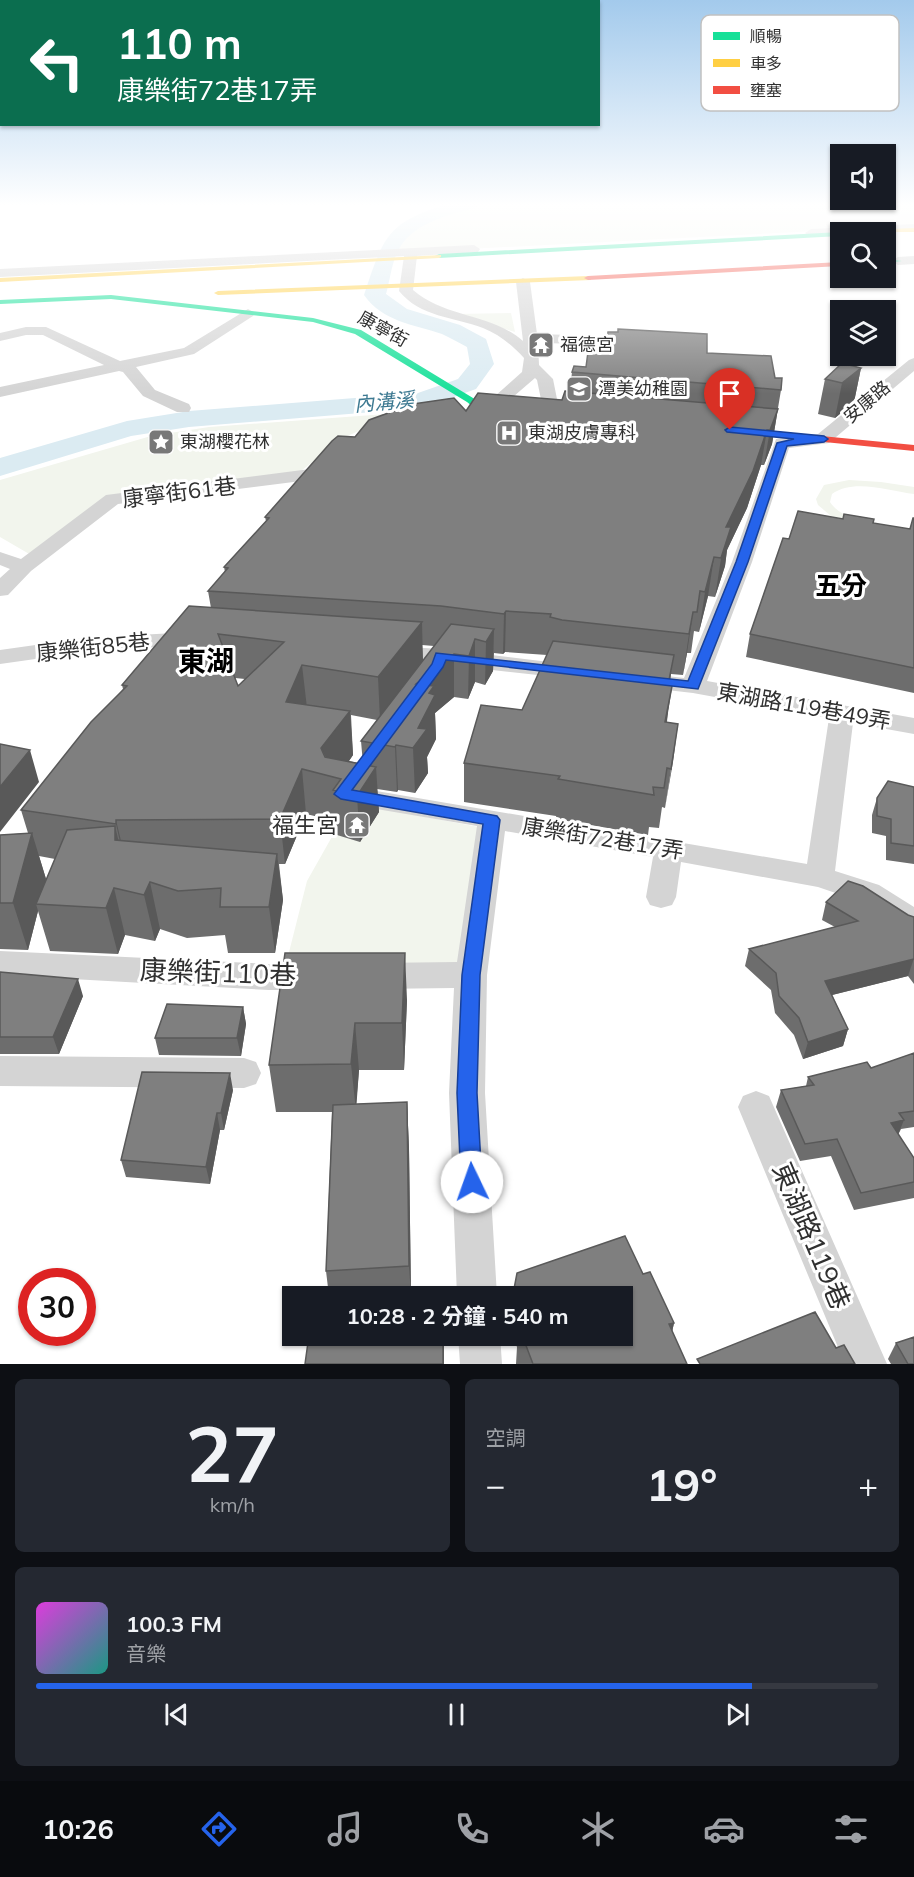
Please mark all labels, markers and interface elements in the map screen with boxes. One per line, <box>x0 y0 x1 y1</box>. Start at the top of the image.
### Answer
legend <box>701 15 899 111</box>
text: 110 m <box>117 17 242 70</box>
icon: left <box>18 24 96 102</box>
text: 順暢 <box>750 26 782 46</box>
text: 車多 <box>750 53 782 73</box>
text: 康樂街72巷17弄 <box>117 73 317 107</box>
text: 壅塞 <box>750 80 782 100</box>
map controls <box>830 144 896 366</box>
button: sound <box>830 144 896 210</box>
button: search <box>830 222 896 288</box>
button: layers <box>830 300 896 366</box>
street label: 康寧街 <box>354 305 412 352</box>
temple icon: 福德宮 <box>526 330 556 360</box>
place label: 福德宮 <box>560 333 614 356</box>
pin <box>704 368 755 430</box>
school or university icon: 潭美幼稚園 <box>564 374 594 404</box>
street label: 安康路 <box>839 375 895 428</box>
place label: 潭美幼稚園 <box>598 377 688 400</box>
icon: arrive <box>713 377 746 410</box>
water label: 內溝溪 <box>353 386 418 417</box>
hospital icon: 東湖皮膚專科 <box>494 418 524 448</box>
place label: 東湖皮膚專科 <box>528 421 636 444</box>
place icon: 東湖櫻花林 <box>146 427 176 457</box>
place label: 東湖櫻花林 <box>180 430 270 453</box>
street label: 康寧街61巷 <box>121 471 237 513</box>
district label: 五分 <box>815 569 867 602</box>
street label: 康樂街85巷 <box>35 627 151 667</box>
district label: 東湖 <box>178 643 234 678</box>
street label: 東湖路119巷49弄 <box>715 677 893 735</box>
temple icon: 福生宮 <box>342 810 372 840</box>
place label: 福生宮 <box>272 811 338 839</box>
street label: 康樂街72巷17弄 <box>520 811 686 865</box>
street label: 康樂街110巷 <box>139 952 297 992</box>
position arrow <box>440 1150 504 1214</box>
street label: 東湖路119巷 <box>766 1157 858 1314</box>
speed limit sign: 30 <box>18 1268 96 1346</box>
text: 10:28 · 2 分鐘 · 540 m <box>346 1302 569 1330</box>
text: 27 <box>185 1404 279 1502</box>
text: 空調 <box>486 1425 526 1450</box>
text: 19° <box>646 1456 717 1512</box>
text: − <box>486 1464 505 1505</box>
text: + <box>858 1464 878 1505</box>
text: km/h <box>210 1492 255 1517</box>
text: 100.3 FM <box>126 1610 222 1638</box>
text: 音樂 <box>126 1641 166 1666</box>
icon: previous <box>160 1698 193 1731</box>
icon: pause <box>440 1698 473 1731</box>
icon: next <box>721 1698 754 1731</box>
icon: directions <box>198 1808 240 1850</box>
icon: music <box>324 1808 366 1850</box>
icon: phone <box>451 1808 493 1850</box>
icon: climate <box>577 1808 619 1850</box>
icon: car <box>703 1808 745 1850</box>
icon: filters <box>830 1808 872 1850</box>
text: 10:26 <box>42 1812 114 1846</box>

